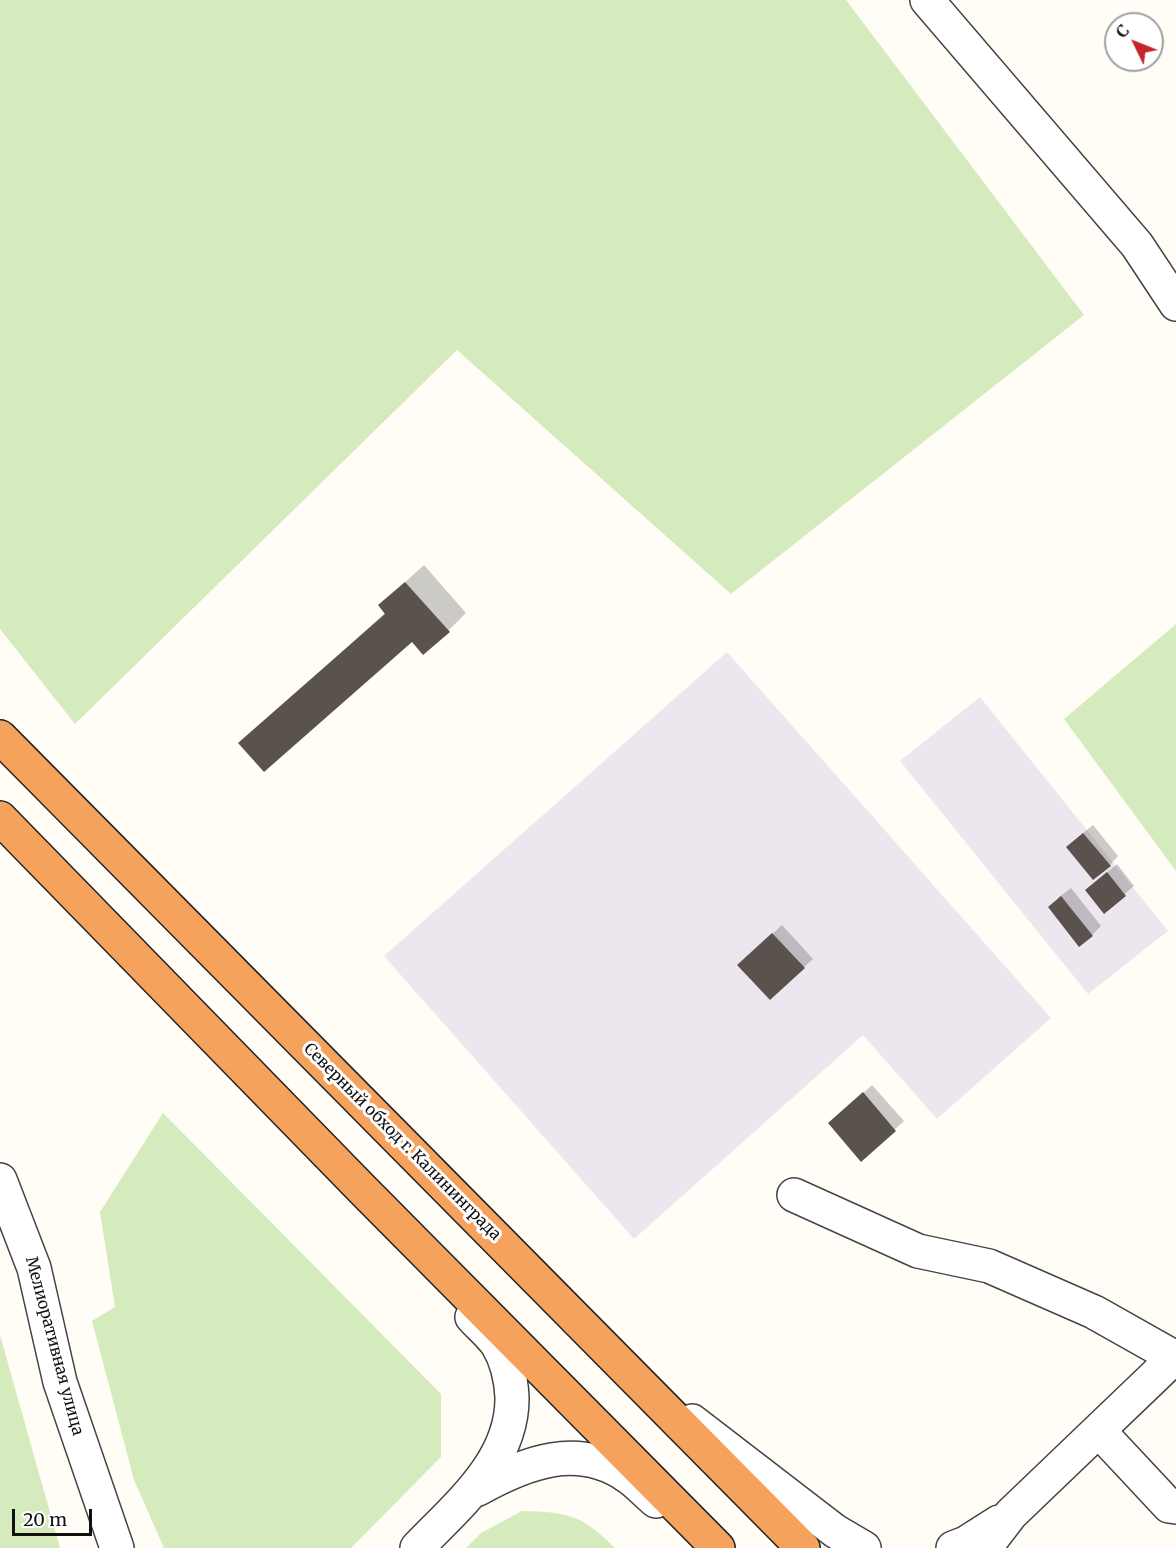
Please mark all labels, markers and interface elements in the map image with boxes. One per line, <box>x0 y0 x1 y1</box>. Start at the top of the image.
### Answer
north arrow <box>1104 12 1164 72</box>
text: С <box>1111 20 1133 42</box>
street label: Северный обход г. Калининграда <box>300 1040 504 1244</box>
street label: Мелиоративная улица <box>21 1254 87 1438</box>
scale bar <box>15 1497 94 1535</box>
text: 20 m <box>23 1508 67 1531</box>

